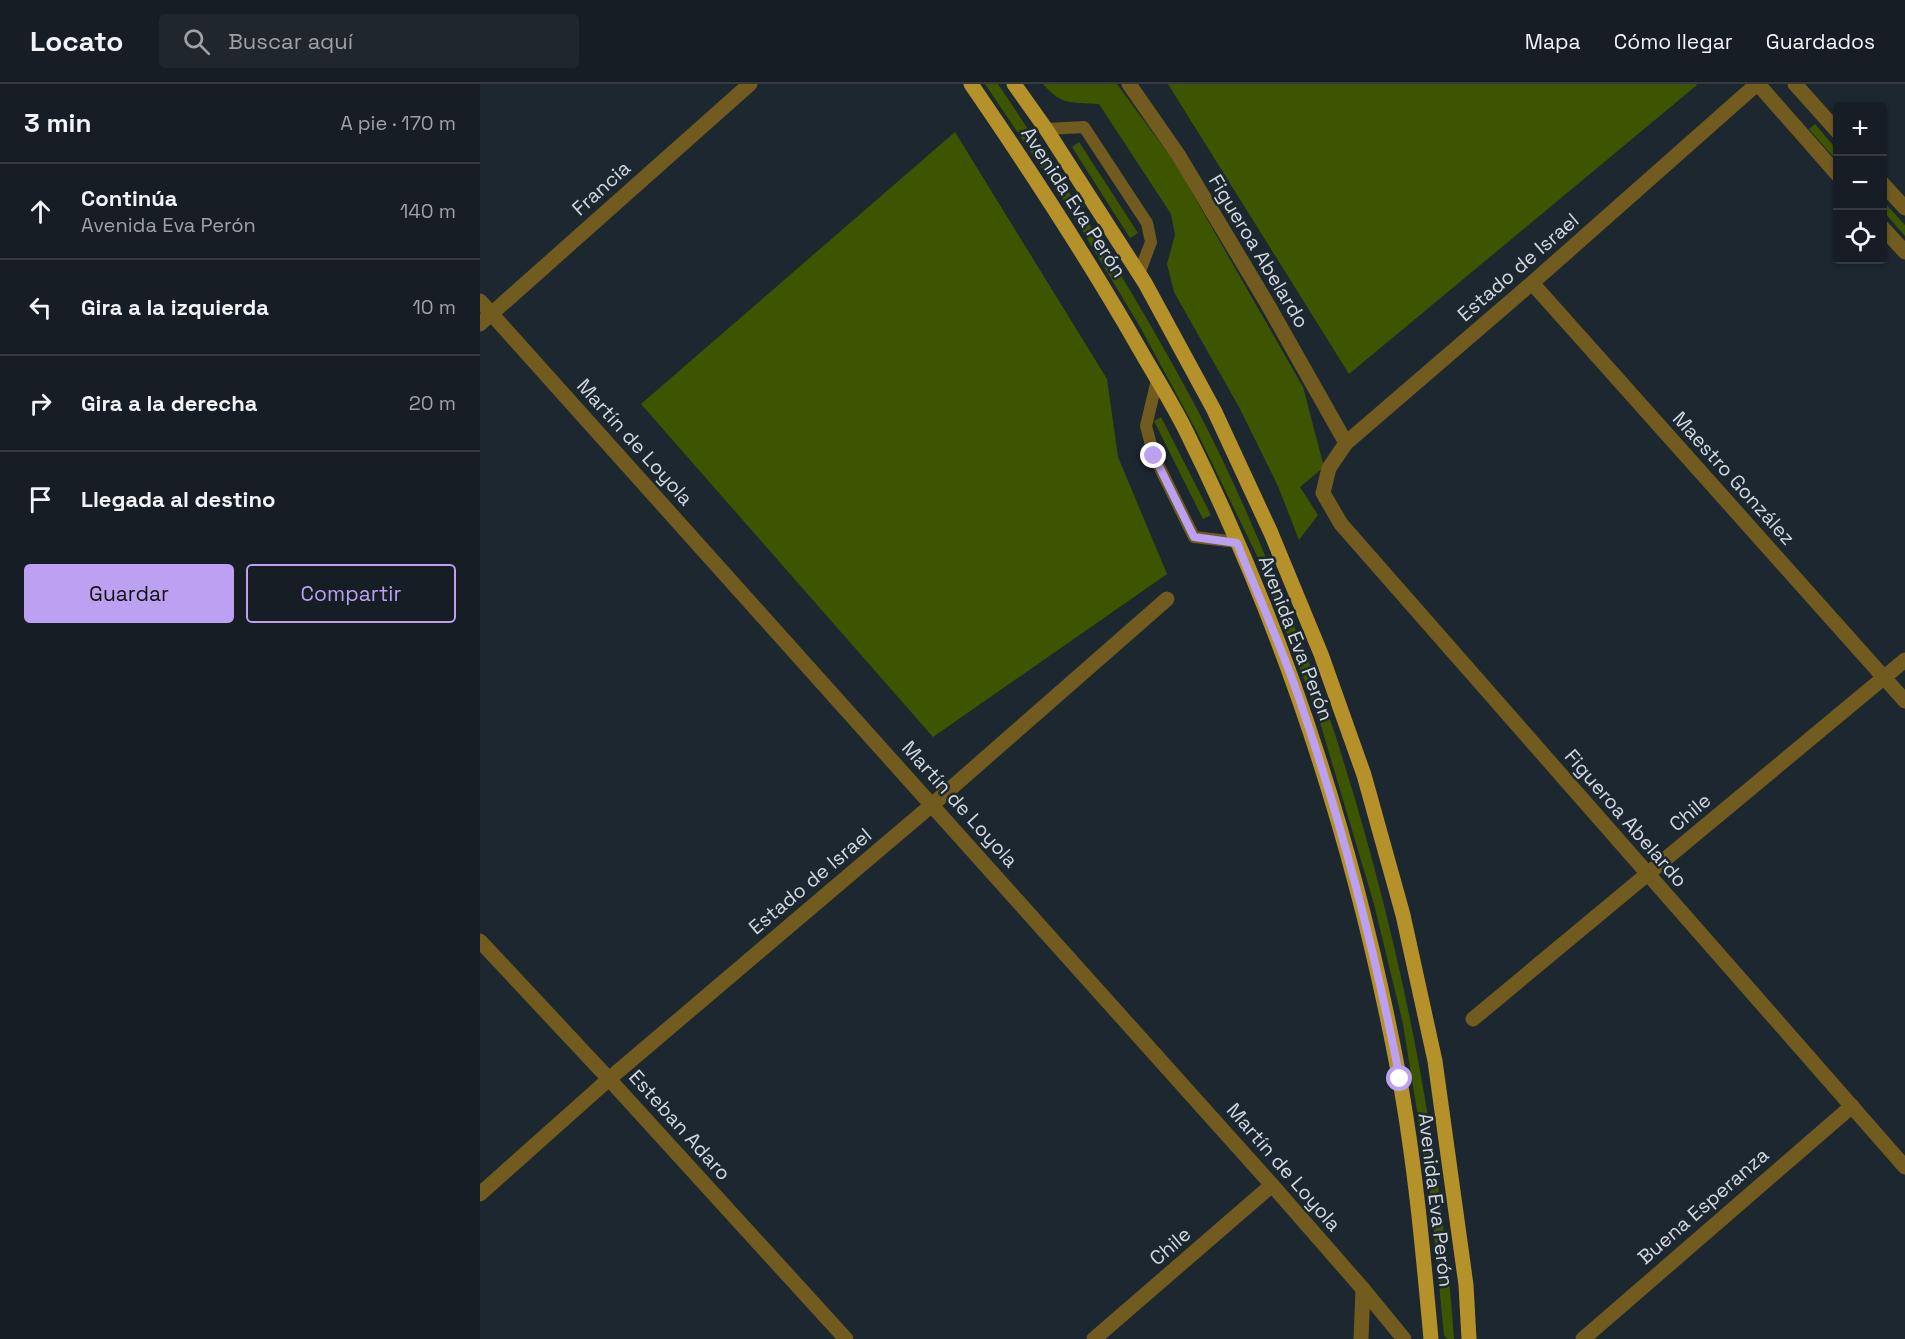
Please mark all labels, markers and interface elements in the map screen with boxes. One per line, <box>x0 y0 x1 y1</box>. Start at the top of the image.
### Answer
search box <box>159 14 579 68</box>
text: Locato <box>30 23 123 59</box>
icon: search <box>180 25 213 58</box>
text: Buscar aquí <box>228 27 353 55</box>
text: Mapa <box>1525 28 1581 55</box>
text: Cómo llegar <box>1614 28 1733 55</box>
text: Guardados <box>1766 28 1875 55</box>
map controls <box>1833 102 1887 264</box>
button: + <box>1833 102 1887 156</box>
text: 3 min <box>24 106 92 140</box>
text: A pie · 170 m <box>340 110 456 136</box>
street label: Avenida Eva Perón <box>1015 122 1133 282</box>
street label: Francia <box>566 155 636 221</box>
button: − <box>1833 156 1887 210</box>
street label: Figueroa Abelardo <box>1203 169 1315 333</box>
text: Continúa <box>81 184 177 212</box>
icon: ahead <box>24 195 57 228</box>
text: 140 m <box>400 198 456 224</box>
street label: Estado de Israel <box>1452 207 1584 327</box>
button: locate <box>1833 210 1887 264</box>
text: Avenida Eva Perón <box>81 212 256 238</box>
icon: left <box>24 291 57 324</box>
text: Gira a la izquierda <box>81 293 269 321</box>
text: 10 m <box>412 294 456 320</box>
street label: Martín de Loyola <box>571 373 699 511</box>
icon: right <box>24 387 57 420</box>
text: Gira a la derecha <box>81 389 258 417</box>
text: 20 m <box>409 390 456 416</box>
street label: Maestro González <box>1667 406 1801 550</box>
route end <box>1140 442 1166 468</box>
icon: arrive <box>24 483 57 516</box>
text: Llegada al destino <box>81 485 275 513</box>
street label: Avenida Eva Perón <box>1253 552 1339 724</box>
button: Guardar <box>24 564 234 623</box>
button: Compartir <box>246 564 456 623</box>
street label: Martín de Loyola <box>896 735 1024 873</box>
street label: Figueroa Abelardo <box>1559 744 1693 892</box>
street label: Chile <box>1664 787 1716 837</box>
street label: Estado de Israel <box>743 822 877 940</box>
street label: Esteban Adaro <box>623 1064 737 1186</box>
route start <box>1386 1065 1412 1091</box>
street label: Martín de Loyola <box>1221 1097 1347 1237</box>
street label: Avenida Eva Perón <box>1412 1112 1460 1288</box>
street label: Buena Esperanza <box>1632 1142 1774 1270</box>
street label: Chile <box>1144 1221 1196 1271</box>

